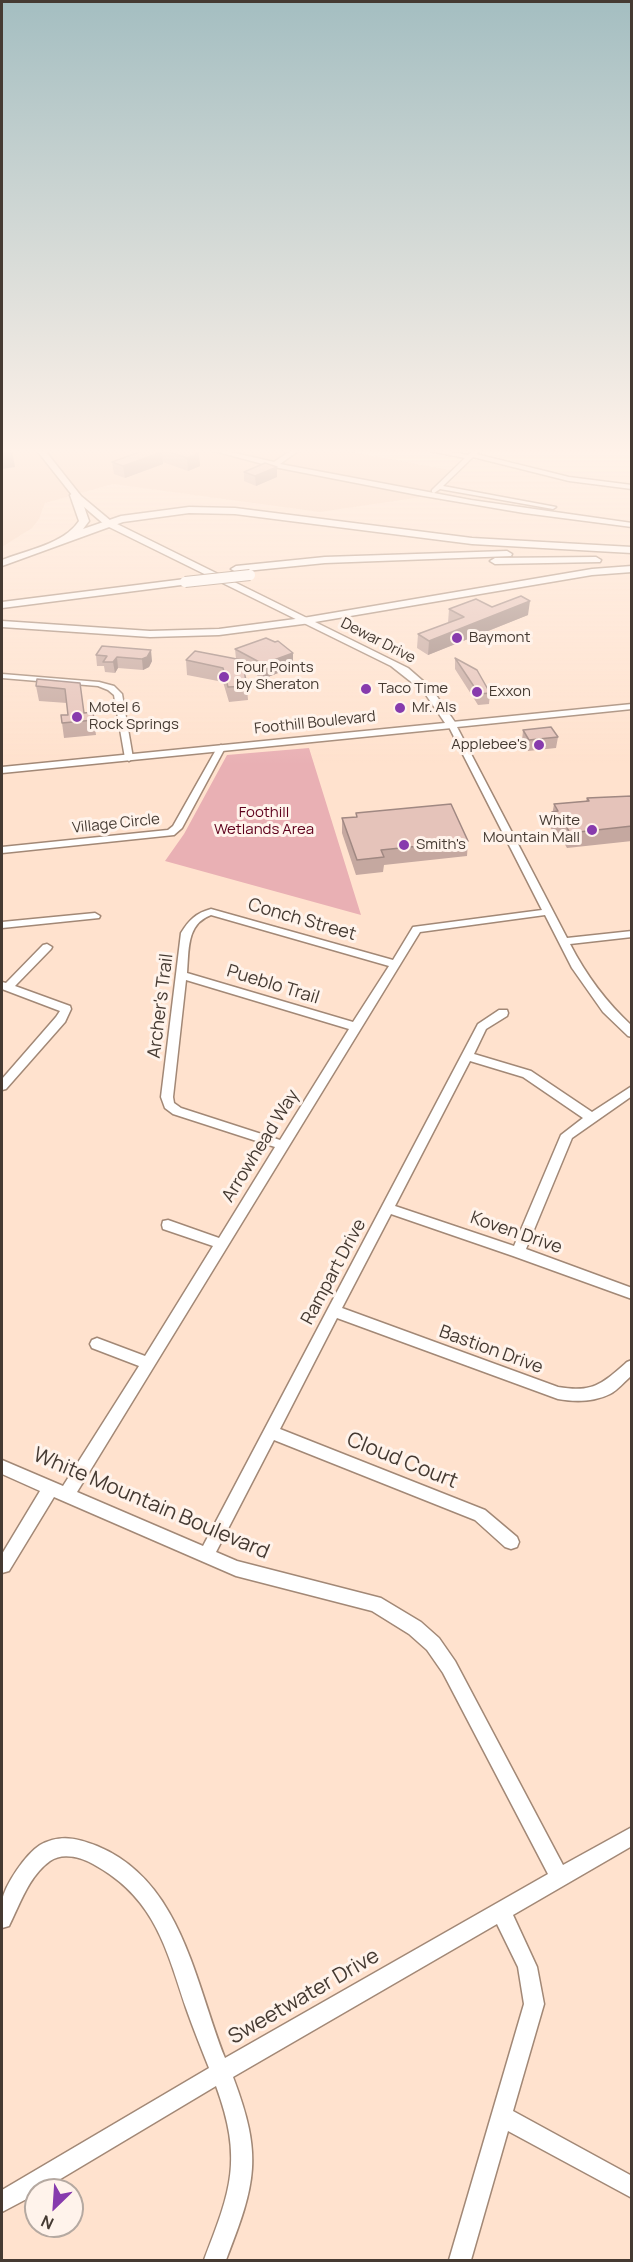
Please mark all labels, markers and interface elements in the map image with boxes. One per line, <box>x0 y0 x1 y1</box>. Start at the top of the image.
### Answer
street label: Dewar Drive <box>338 615 418 667</box>
place label: Baymont <box>469 629 530 647</box>
marker: Baymont <box>450 631 464 645</box>
place label: Four Points by Sheraton <box>236 659 319 694</box>
marker: Four Points by Sheraton <box>217 670 231 684</box>
place label: Taco Time <box>378 680 448 698</box>
marker: Taco Time <box>359 682 373 696</box>
place label: Exxon <box>489 683 531 701</box>
marker: Exxon <box>470 685 484 699</box>
place label: Motel 6 Rock Springs <box>89 699 179 734</box>
place label: Mr. Als <box>412 699 456 717</box>
marker: Mr. Als <box>393 701 407 715</box>
street label: Foothill Boulevard <box>253 708 377 738</box>
marker: Motel 6 Rock Springs <box>70 710 84 724</box>
place label: Applebee's <box>451 736 527 754</box>
marker: Applebee's <box>532 738 546 752</box>
park label: Foothill Wetlands Area <box>214 804 314 839</box>
street label: Village Circle <box>71 810 161 838</box>
place label: White Mountain Mall <box>483 812 580 847</box>
marker: White Mountain Mall <box>585 823 599 837</box>
place label: Smith's <box>416 836 466 854</box>
marker: Smith's <box>397 838 411 852</box>
street label: Conch Street <box>246 894 358 946</box>
street label: Archer's Trail <box>144 952 178 1060</box>
street label: Pueblo Trail <box>224 961 322 1009</box>
street label: Arrowhead Way <box>218 1086 304 1206</box>
street label: Koven Drive <box>467 1207 565 1259</box>
street label: Rampart Drive <box>297 1215 371 1329</box>
street label: Bastion Drive <box>436 1321 546 1379</box>
street label: Cloud Court <box>343 1427 461 1495</box>
street label: White Mountain Boulevard <box>29 1443 273 1565</box>
street label: Sweetwater Drive <box>224 1944 384 2050</box>
north arrow <box>24 2178 84 2238</box>
text: N <box>37 2210 57 2235</box>

